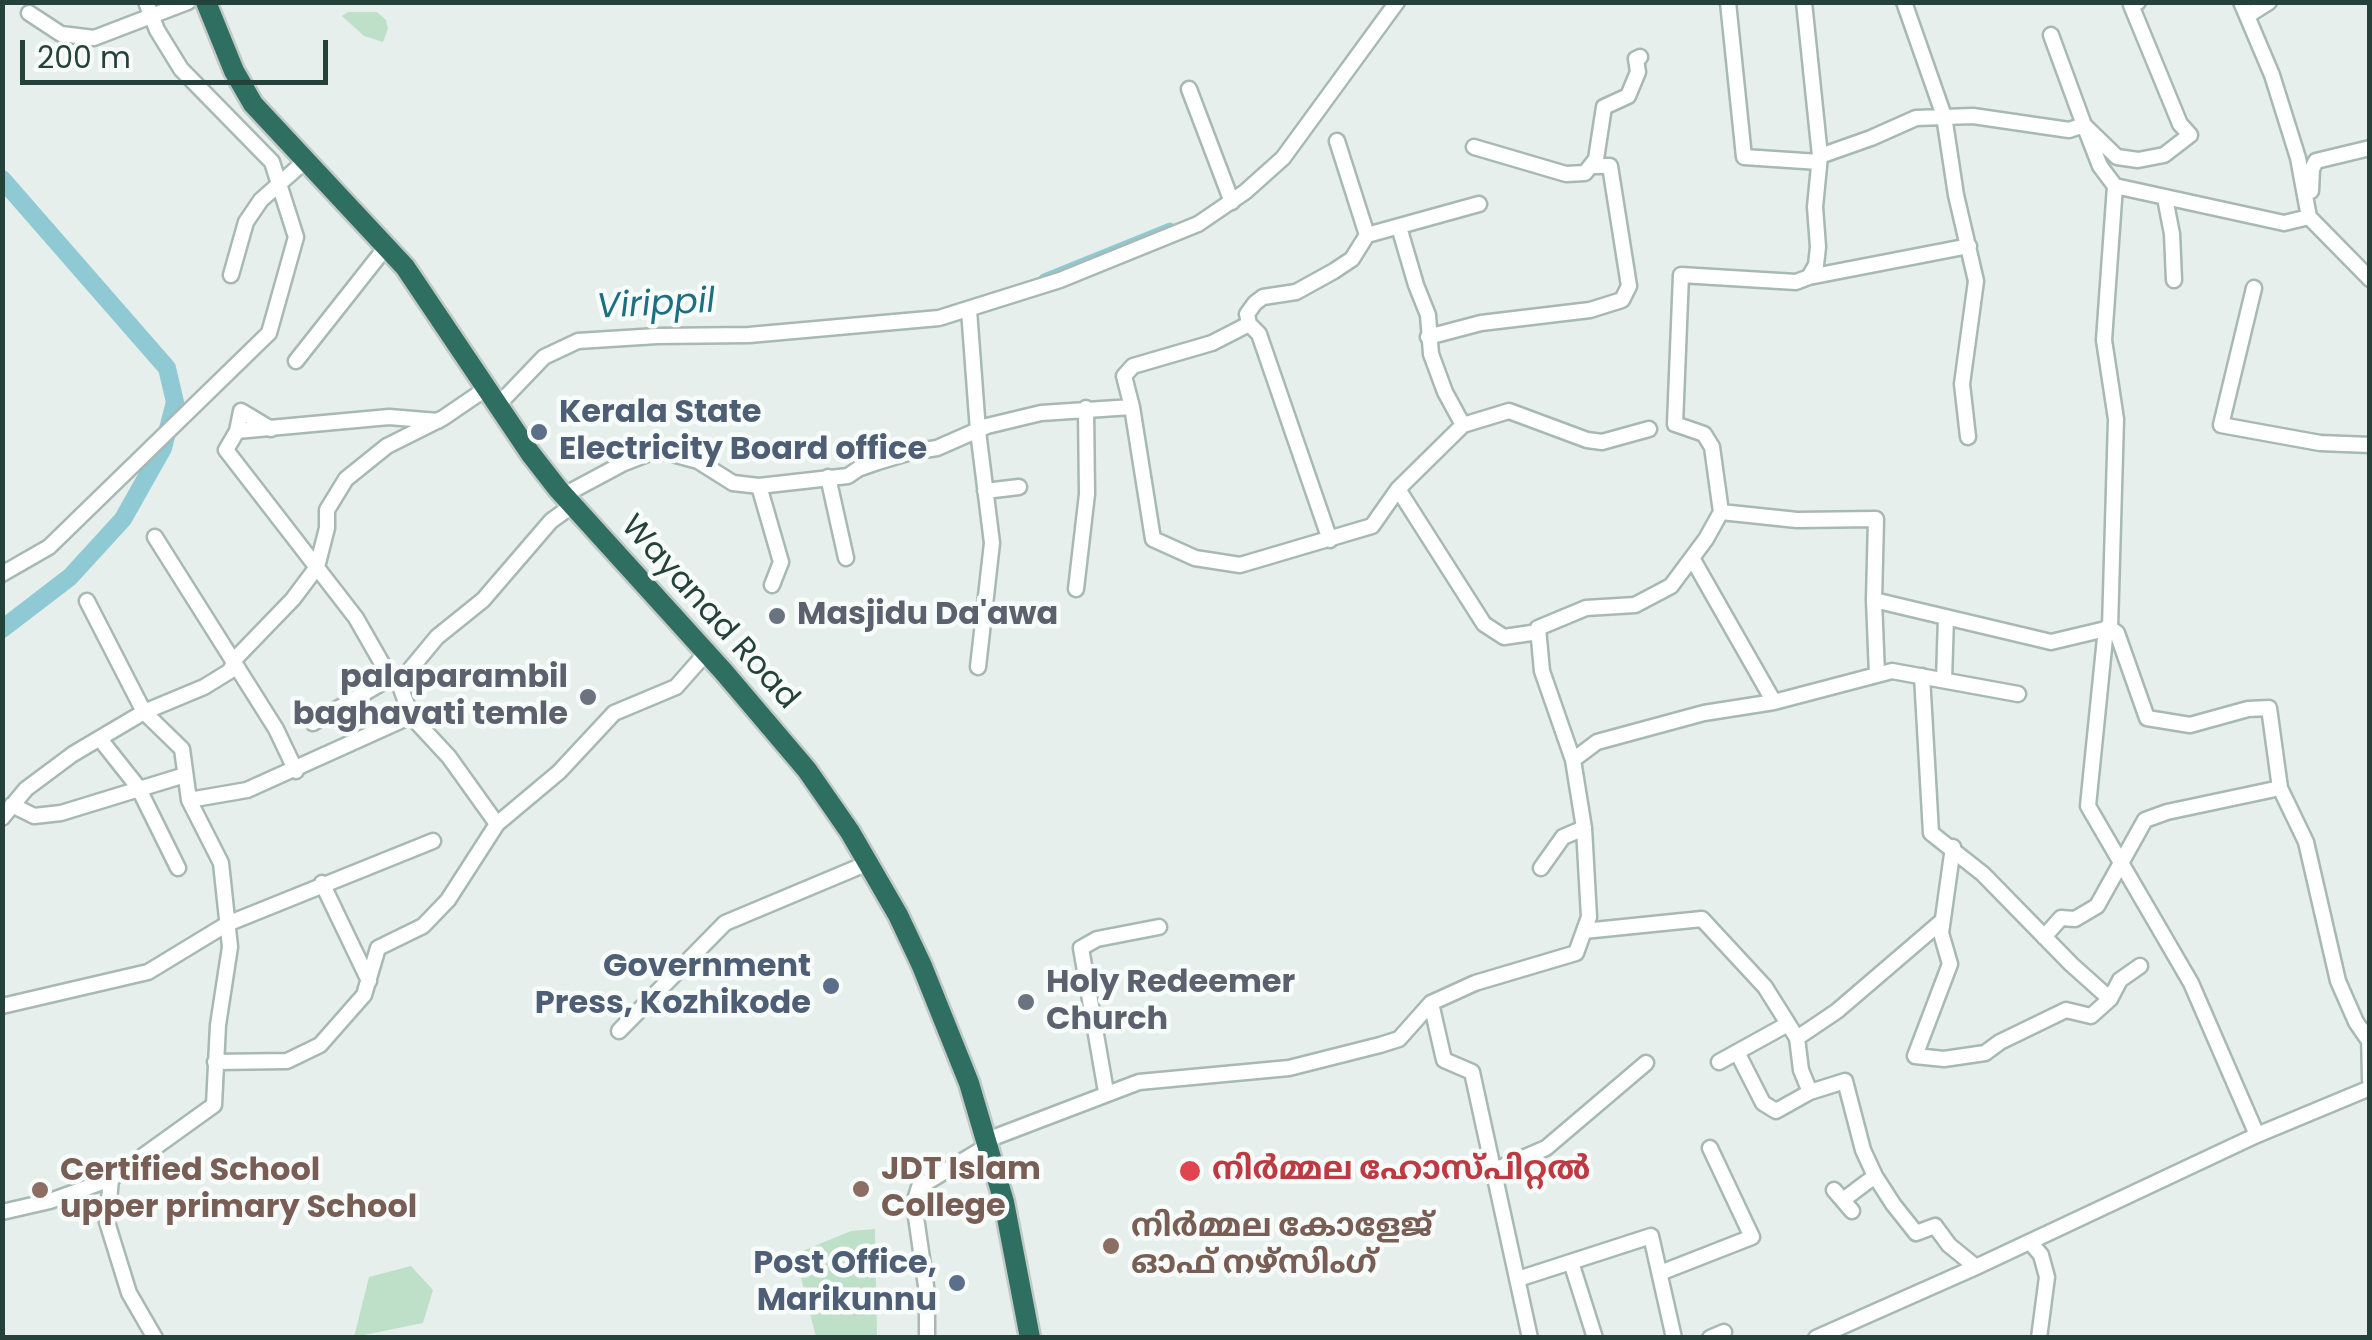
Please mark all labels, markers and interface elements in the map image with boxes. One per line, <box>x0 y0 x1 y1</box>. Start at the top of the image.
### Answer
scale bar <box>25 20 332 82</box>
text: 200 m <box>37 36 131 79</box>
water label: Virippil <box>596 282 716 330</box>
place label: Kerala State Electricity Board office <box>559 395 927 470</box>
marker: Kerala State Electricity Board office <box>528 421 550 443</box>
street label: Wayanad Road <box>612 508 806 718</box>
place label: Masjidu Da'awa <box>797 597 1058 635</box>
marker: Masjidu Da'awa <box>766 605 788 627</box>
place label: palaparambil baghavati temle <box>293 660 568 735</box>
marker: palaparambil baghavati temle <box>577 686 599 708</box>
place label: Government Press, Kozhikode <box>535 949 811 1024</box>
place label: Holy Redeemer Church <box>1046 965 1295 1040</box>
marker: Government Press, Kozhikode <box>820 975 842 997</box>
marker: Holy Redeemer Church <box>1015 991 1037 1013</box>
place label: JDT Islam College <box>881 1152 1041 1227</box>
place label: നിർമ്മല ഹോസ്പിറ്റൽ <box>1212 1152 1590 1190</box>
place label: Certified School upper primary School <box>60 1153 417 1228</box>
marker: നിർമ്മല ഹോസ്പിറ്റൽ <box>1177 1158 1203 1184</box>
marker: JDT Islam College <box>850 1178 872 1200</box>
marker: Certified School upper primary School <box>29 1179 51 1201</box>
place label: നിർമ്മല കോളേജ് ഓഫ് നഴ്സിംഗ് <box>1131 1209 1433 1284</box>
marker: നിർമ്മല കോളേജ് ഓഫ് നഴ്സിംഗ് <box>1100 1235 1122 1257</box>
place label: Post Office, Marikunnu <box>753 1246 937 1321</box>
marker: Post Office, Marikunnu <box>946 1272 968 1294</box>

